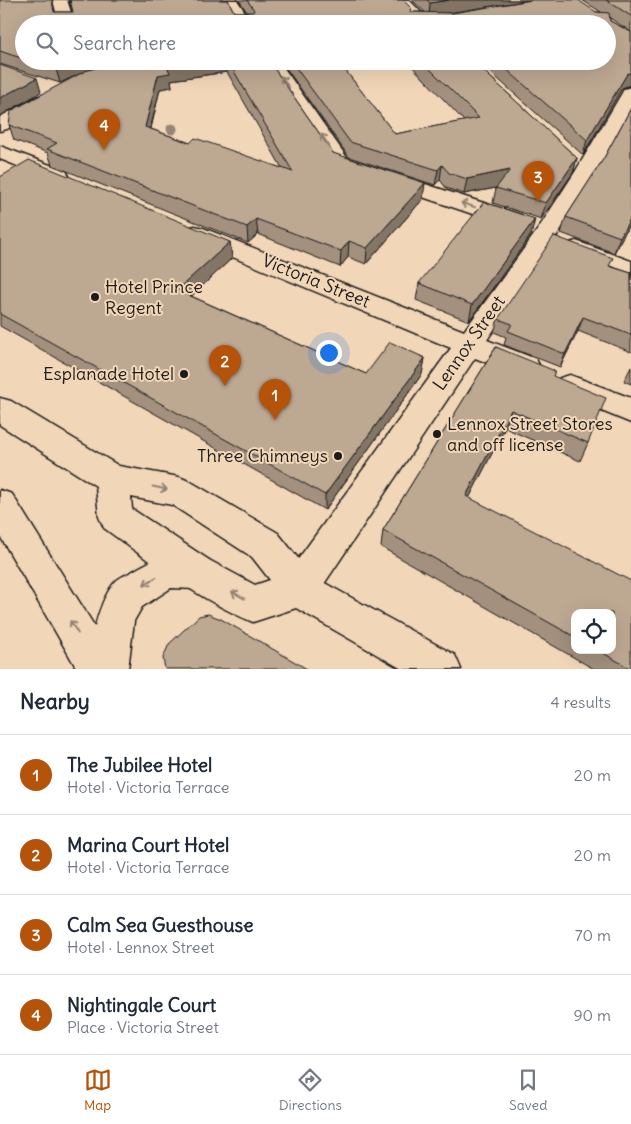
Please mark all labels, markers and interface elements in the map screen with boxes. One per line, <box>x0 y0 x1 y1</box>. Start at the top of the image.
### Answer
search box <box>15 15 616 70</box>
icon: search <box>33 29 61 57</box>
text: Search here <box>73 31 176 55</box>
one-way arrow <box>280 75 290 89</box>
pin: 4 <box>88 109 120 150</box>
one-way arrow <box>320 133 330 147</box>
pin: 3 <box>522 161 554 202</box>
one-way arrow <box>460 200 476 210</box>
street label: Victoria Street <box>259 248 374 313</box>
place label: Hotel Prince Regent <box>105 275 203 319</box>
marker: Hotel Prince Regent <box>89 291 101 303</box>
street label: Lennox Street <box>427 291 510 395</box>
your location <box>316 340 342 366</box>
pin: 2 <box>209 345 241 386</box>
place label: Esplanade Hotel <box>43 362 174 385</box>
marker: Esplanade Hotel <box>178 368 190 380</box>
pin: 1 <box>259 379 291 420</box>
place label: Lennox Street Stores and off license <box>447 412 613 456</box>
marker: Lennox Street Stores and off license <box>431 428 443 440</box>
place label: Three Chimneys <box>197 444 328 467</box>
marker: Three Chimneys <box>332 450 344 462</box>
one-way arrow <box>151 484 167 493</box>
one-way arrow <box>144 577 158 587</box>
one-way arrow <box>231 590 246 599</box>
map controls <box>571 609 616 654</box>
button: locate <box>571 609 616 654</box>
one-way arrow <box>68 621 78 635</box>
text: Nearby <box>20 688 90 715</box>
text: 4 results <box>550 692 611 712</box>
text: The Jubilee Hotel <box>67 753 212 777</box>
text: 1 <box>33 765 39 785</box>
text: 20 m <box>574 765 611 785</box>
text: Hotel · Victoria Terrace <box>67 777 229 797</box>
text: Marina Court Hotel <box>67 833 229 857</box>
text: 2 <box>32 845 40 865</box>
text: 20 m <box>574 845 611 865</box>
text: Hotel · Victoria Terrace <box>67 857 229 877</box>
text: Calm Sea Guesthouse <box>67 913 253 937</box>
text: 3 <box>31 925 41 945</box>
text: 70 m <box>575 925 611 945</box>
text: Hotel · Lennox Street <box>67 937 214 957</box>
text: Nightingale Court <box>67 993 216 1017</box>
text: 4 <box>31 1005 41 1025</box>
text: 90 m <box>573 1005 611 1025</box>
text: Place · Victoria Street <box>67 1017 219 1037</box>
tab: Map <box>84 1066 112 1114</box>
tab: Directions <box>279 1066 342 1114</box>
tab: Saved <box>509 1066 547 1114</box>

